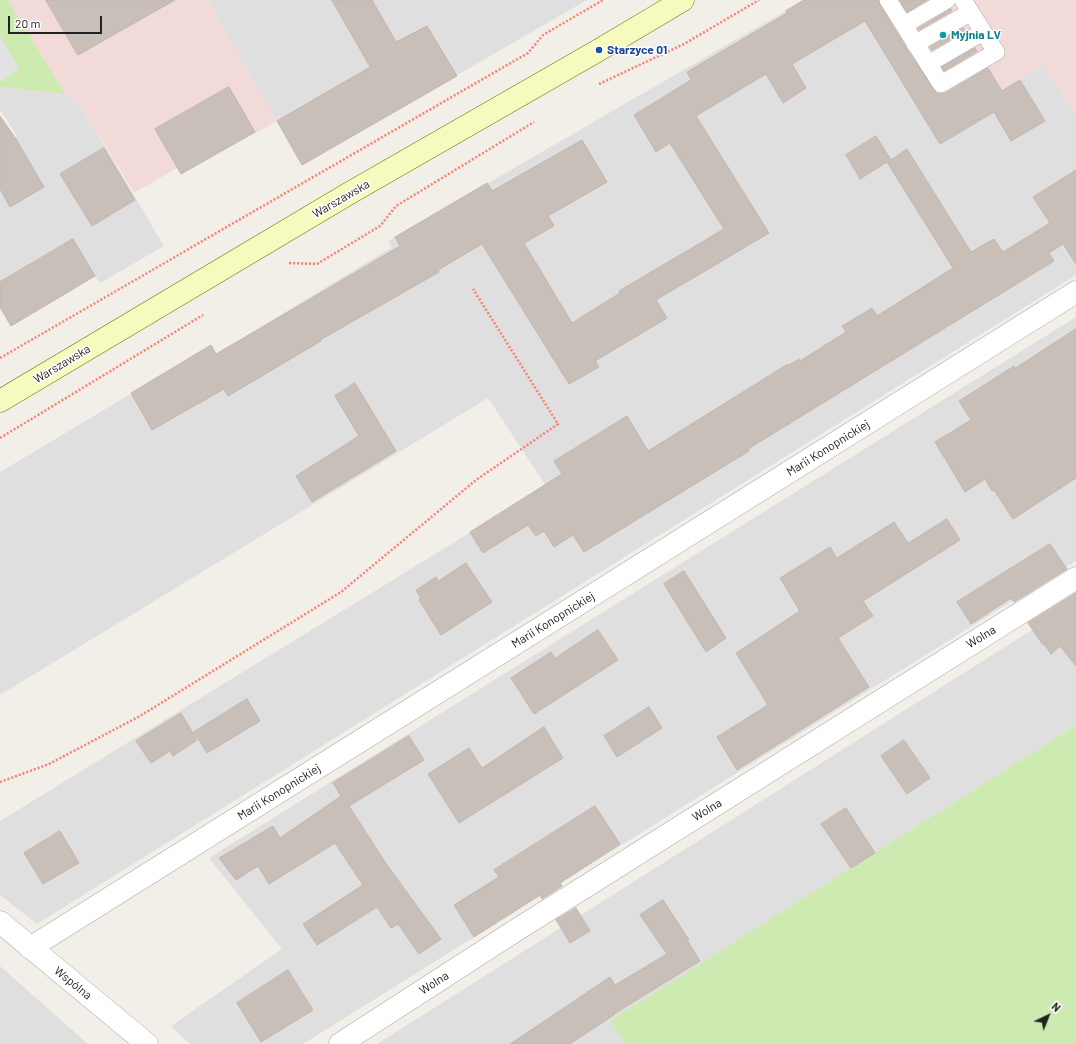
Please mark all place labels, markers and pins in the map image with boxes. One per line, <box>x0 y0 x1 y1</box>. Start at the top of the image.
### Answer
place label: Myjnia LV <box>951 28 1001 42</box>
marker: Myjnia LV <box>938 30 948 40</box>
place label: Starzyce 01 <box>607 43 667 57</box>
marker: Starzyce 01 <box>594 45 604 55</box>

